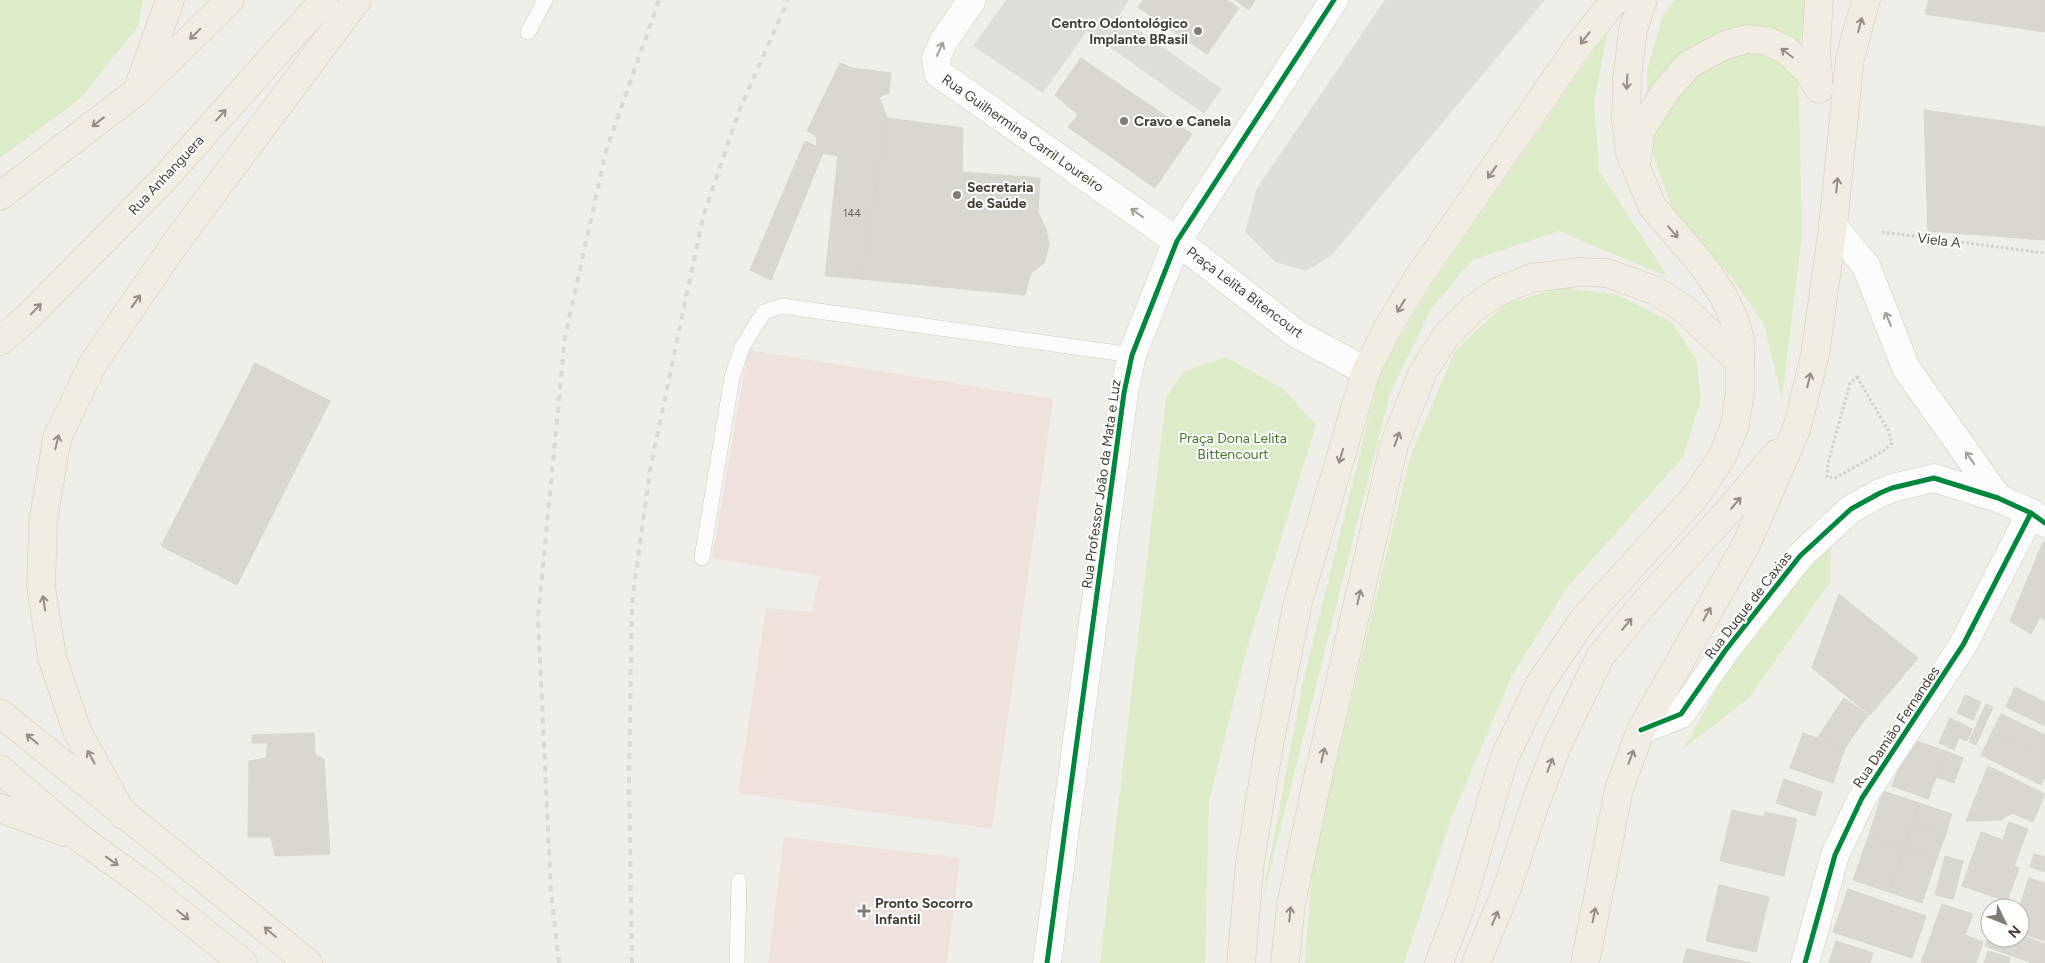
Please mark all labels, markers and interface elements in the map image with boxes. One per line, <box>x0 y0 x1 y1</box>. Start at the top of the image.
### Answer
place label: Centro Odontológico Implante BRasil <box>1051 15 1188 48</box>
one-way arrow <box>1855 17 1865 33</box>
marker: Centro Odontológico Implante BRasil <box>1192 25 1204 37</box>
one-way arrow <box>189 28 201 40</box>
one-way arrow <box>1579 32 1590 45</box>
one-way arrow <box>935 42 945 57</box>
one-way arrow <box>1781 47 1794 58</box>
street label: Rua Guilhermina Carril Loureiro <box>938 71 1107 196</box>
one-way arrow <box>1623 74 1632 90</box>
one-way arrow <box>215 109 227 122</box>
place label: Cravo e Canela <box>1134 113 1231 130</box>
marker: Cravo e Canela <box>1118 115 1130 127</box>
one-way arrow <box>91 117 105 127</box>
street label: Rua Anhanguera <box>125 132 208 219</box>
one-way arrow <box>1487 165 1497 179</box>
one-way arrow <box>1832 177 1842 193</box>
place label: Secretaria de Saúde <box>967 179 1033 212</box>
marker: Secretaria de Saúde <box>951 189 963 201</box>
house number: 144 <box>843 207 861 220</box>
one-way arrow <box>1130 208 1144 218</box>
one-way arrow <box>1667 226 1679 239</box>
street label: Viela A <box>1916 229 1962 252</box>
street label: Praça Lelita Bitencourt <box>1183 243 1306 342</box>
one-way arrow <box>131 294 141 308</box>
one-way arrow <box>1396 299 1406 313</box>
one-way arrow <box>30 302 42 315</box>
one-way arrow <box>1882 312 1892 327</box>
one-way arrow <box>1805 373 1814 389</box>
street label: Rua Professor João da Mata e Luz <box>1078 378 1125 590</box>
park label: Praça Dona Lelita Bittencourt <box>1179 430 1287 463</box>
one-way arrow <box>1393 432 1402 447</box>
one-way arrow <box>53 434 63 450</box>
one-way arrow <box>1336 448 1346 464</box>
one-way arrow <box>1965 451 1975 465</box>
one-way arrow <box>1730 496 1741 509</box>
street label: Rua Duque de Caxias <box>1701 548 1796 662</box>
one-way arrow <box>1355 590 1364 606</box>
one-way arrow <box>38 595 48 611</box>
one-way arrow <box>1703 607 1712 622</box>
one-way arrow <box>1622 617 1633 630</box>
street label: Rua Damião Fernandes <box>1849 663 1943 791</box>
one-way arrow <box>26 734 39 745</box>
one-way arrow <box>1319 748 1328 764</box>
one-way arrow <box>86 750 95 765</box>
one-way arrow <box>1626 750 1636 765</box>
one-way arrow <box>1546 758 1555 773</box>
one-way arrow <box>105 856 119 866</box>
place label: Pronto Socorro Infantil <box>875 895 973 928</box>
north arrow <box>1980 898 2030 948</box>
marker: Pronto Socorro Infantil <box>857 904 871 918</box>
one-way arrow <box>1285 907 1295 923</box>
one-way arrow <box>1590 908 1600 924</box>
one-way arrow <box>176 910 189 921</box>
one-way arrow <box>1491 911 1500 926</box>
text: N <box>2004 922 2024 941</box>
one-way arrow <box>264 927 277 938</box>

